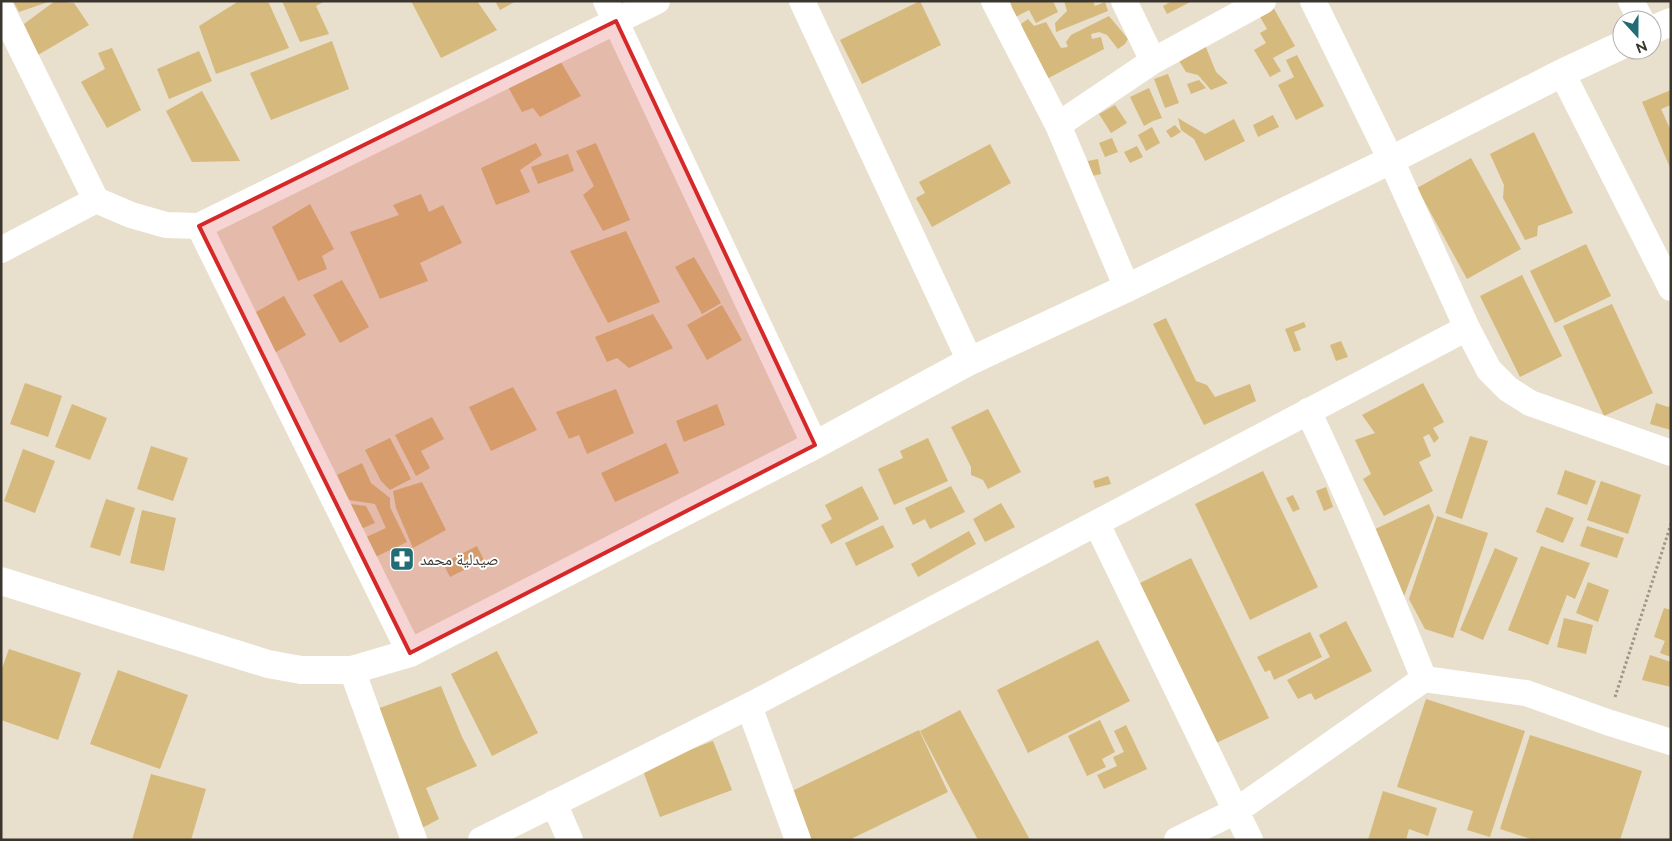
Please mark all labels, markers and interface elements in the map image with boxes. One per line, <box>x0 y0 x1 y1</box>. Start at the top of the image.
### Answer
north arrow <box>1612 10 1662 60</box>
text: N <box>1634 38 1650 57</box>
pharmacy icon: صيدلية محمد <box>389 546 415 572</box>
place label: صيدلية محمد <box>420 550 499 569</box>

